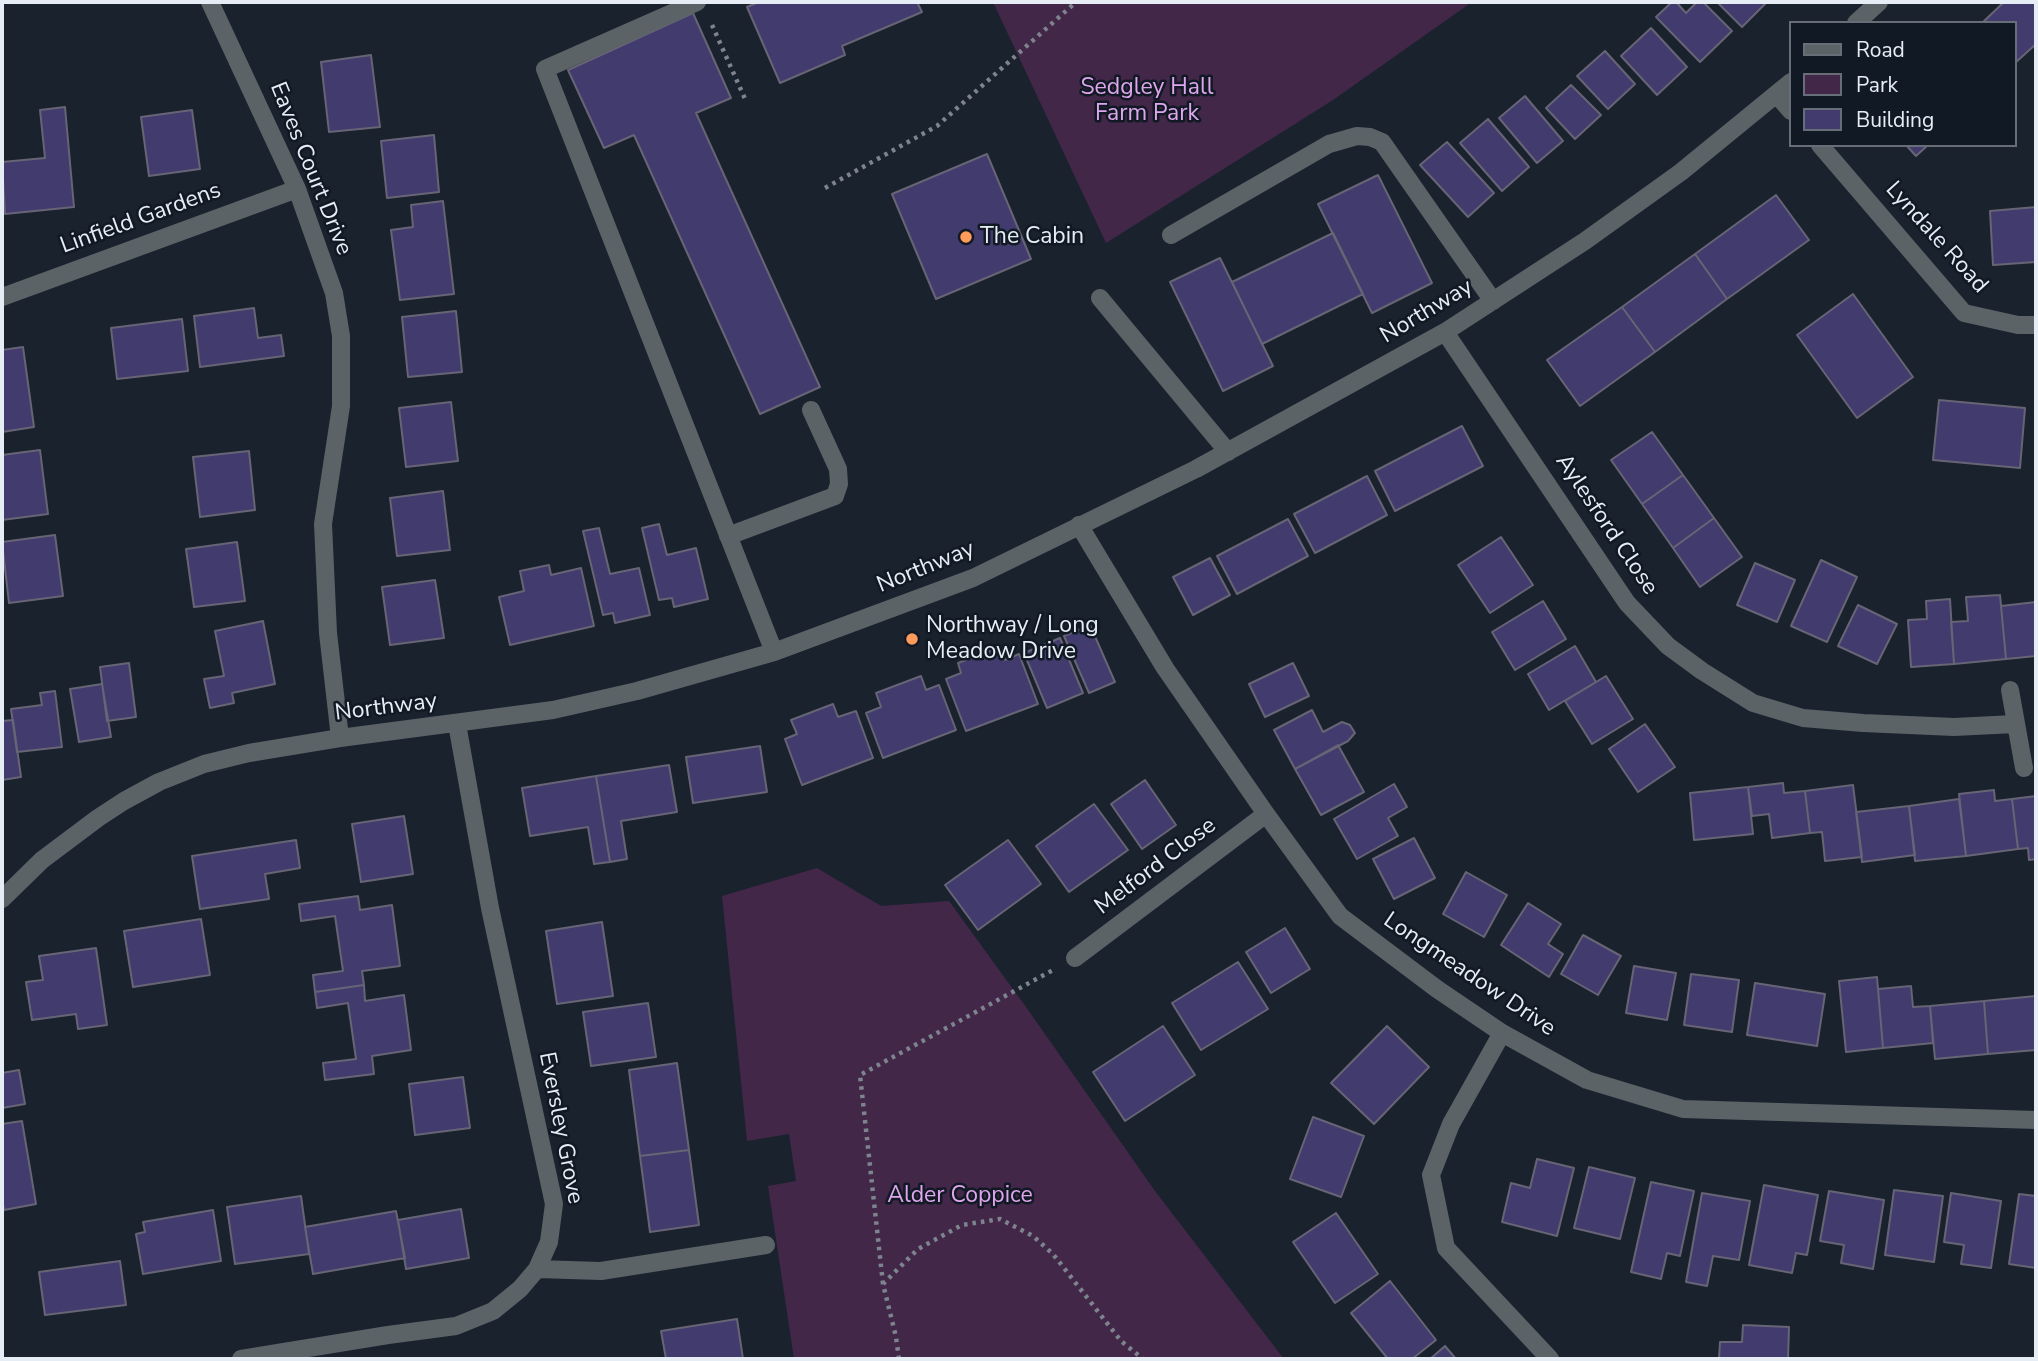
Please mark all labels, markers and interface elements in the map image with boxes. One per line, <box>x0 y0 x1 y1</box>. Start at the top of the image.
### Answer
legend <box>1790 21 2017 147</box>
text: Road <box>1856 36 1905 64</box>
text: Park <box>1856 71 1898 99</box>
park label: Sedgley Hall Farm Park <box>1080 74 1214 128</box>
street label: Eaves Court Drive <box>263 79 357 259</box>
text: Building <box>1856 106 1934 134</box>
street label: Linfield Gardens <box>57 177 225 261</box>
street label: Lyndale Road <box>1879 177 1993 299</box>
place label: The Cabin <box>980 223 1084 251</box>
marker: The Cabin <box>958 229 974 245</box>
street label: Northway <box>1376 274 1478 350</box>
street label: Aylesford Close <box>1549 449 1663 601</box>
street label: Northway <box>873 536 979 600</box>
place label: Northway / Long Meadow Drive <box>926 612 1099 666</box>
marker: Northway / Long Meadow Drive <box>904 631 920 647</box>
street label: Northway <box>333 688 439 728</box>
street label: Melford Close <box>1090 813 1222 921</box>
street label: Longmeadow Drive <box>1378 907 1560 1043</box>
street label: Eversley Grove <box>532 1050 588 1206</box>
park label: Alder Coppice <box>887 1182 1033 1210</box>

